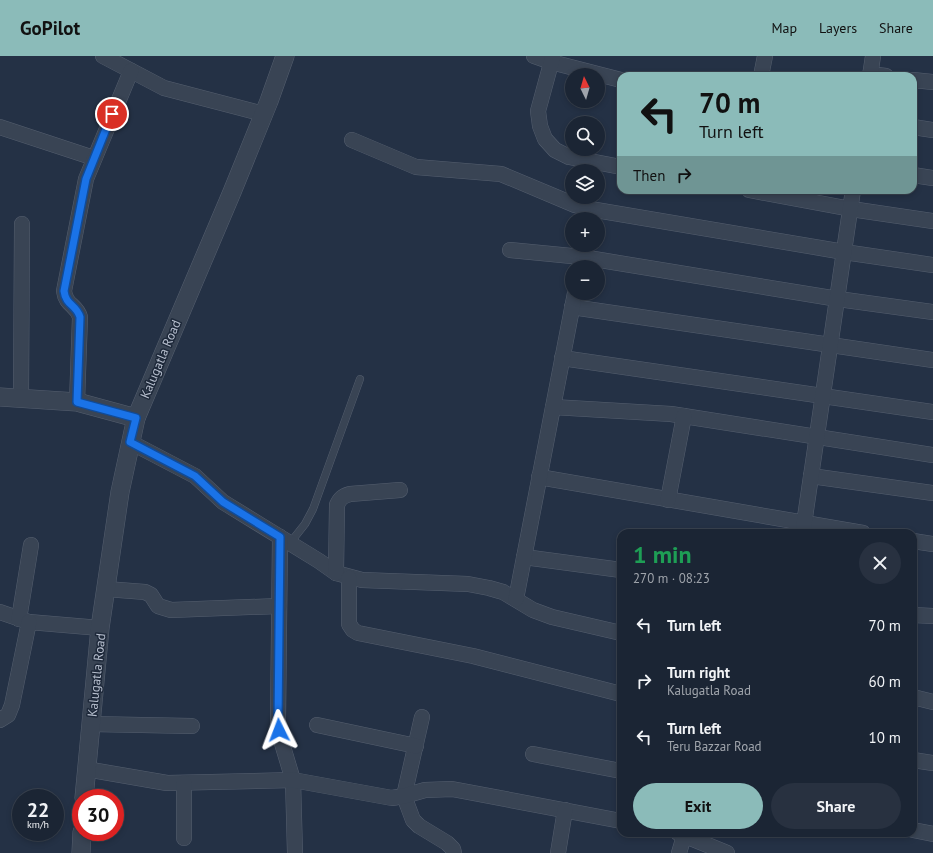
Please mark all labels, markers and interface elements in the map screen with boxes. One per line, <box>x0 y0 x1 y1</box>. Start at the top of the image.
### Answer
text: GoPilot <box>20 16 80 40</box>
text: Map <box>771 19 797 37</box>
text: Layers <box>819 19 857 37</box>
text: Share <box>879 19 913 37</box>
north arrow <box>565 68 605 108</box>
map controls <box>565 68 605 300</box>
text: 70 m <box>699 84 760 121</box>
icon: left <box>633 88 685 140</box>
pin <box>95 97 129 131</box>
icon: arrive <box>101 103 123 125</box>
button: search <box>565 116 605 156</box>
text: Turn left <box>699 120 764 143</box>
button: layers <box>565 164 605 204</box>
icon: right <box>673 164 695 186</box>
text: Then <box>633 166 665 185</box>
button: + <box>565 212 605 252</box>
button: − <box>565 260 605 300</box>
street label: Kalugatla Road <box>136 317 185 401</box>
text: 1 min <box>633 539 692 570</box>
button: close <box>859 542 901 584</box>
text: 270 m · 08:23 <box>633 570 710 587</box>
icon: left <box>633 614 655 636</box>
text: Turn left <box>667 616 721 635</box>
text: 70 m <box>868 616 901 635</box>
street label: Kalugatla Road <box>84 632 109 718</box>
text: Turn right <box>667 663 730 682</box>
icon: right <box>633 670 655 692</box>
text: 60 m <box>868 672 901 691</box>
text: Kalugatla Road <box>667 682 751 699</box>
position arrow <box>258 709 300 751</box>
text: Turn left <box>667 719 721 738</box>
icon: left <box>633 726 655 748</box>
text: 10 m <box>868 728 901 747</box>
text: Teru Bazzar Road <box>667 738 762 755</box>
button: Exit <box>633 783 763 829</box>
button: Share <box>771 783 901 829</box>
speed limit sign: 30 <box>72 789 124 841</box>
text: 22 <box>27 797 49 823</box>
text: km/h <box>27 818 49 831</box>

